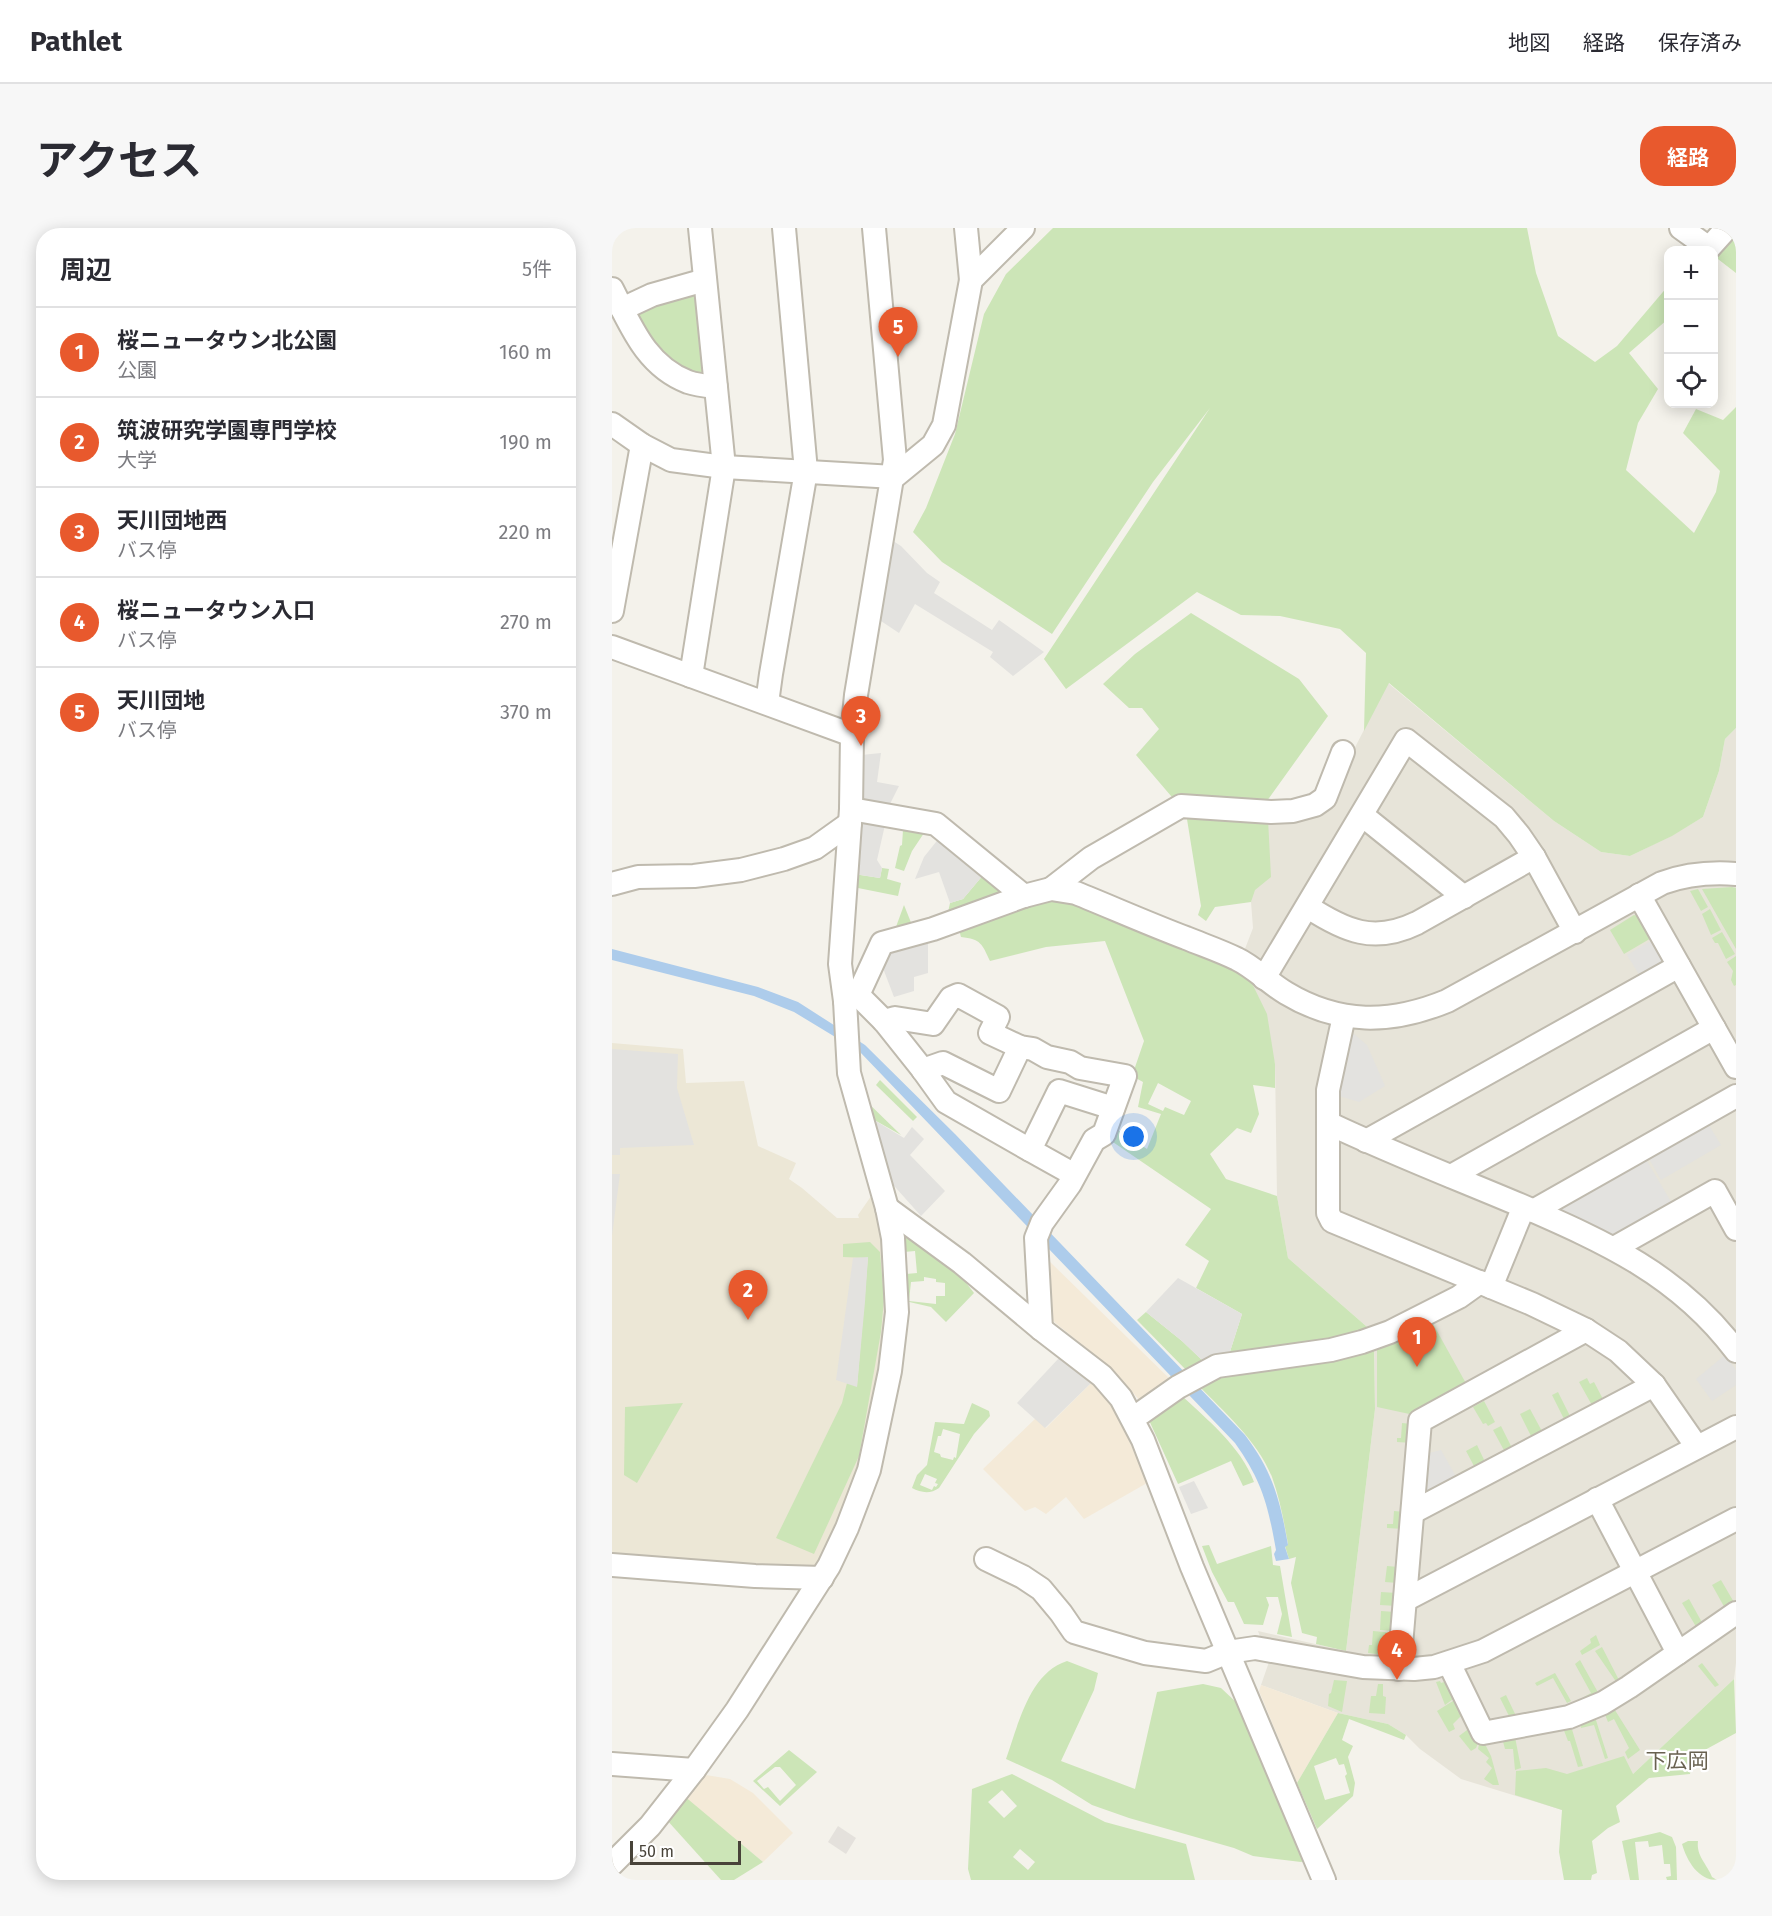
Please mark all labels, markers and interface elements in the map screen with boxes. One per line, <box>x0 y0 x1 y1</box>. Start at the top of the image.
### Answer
text: Pathlet <box>30 25 122 58</box>
text: 地図 <box>1508 30 1550 56</box>
text: 経路 <box>1583 30 1625 56</box>
text: 保存済み <box>1658 30 1742 56</box>
button: 経路 <box>1640 126 1736 186</box>
text: アクセス <box>36 136 202 186</box>
map controls <box>1664 246 1718 408</box>
button: + <box>1664 246 1718 300</box>
text: 周辺 <box>60 255 112 286</box>
text: 5件 <box>522 257 552 281</box>
button: − <box>1664 300 1718 354</box>
pin: 5 <box>878 308 918 357</box>
text: 桜ニュータウン北公園 <box>117 327 337 354</box>
text: 1 <box>75 340 84 364</box>
text: 160 m <box>499 340 552 364</box>
button: locate <box>1664 354 1718 408</box>
text: 公園 <box>117 358 157 382</box>
text: 筑波研究学園専門学校 <box>117 417 337 444</box>
text: 2 <box>74 430 85 454</box>
text: 190 m <box>499 430 552 454</box>
text: 大学 <box>117 448 157 472</box>
text: 天川団地西 <box>117 507 227 534</box>
text: 3 <box>74 520 85 544</box>
text: 220 m <box>499 520 552 544</box>
text: バス停 <box>117 538 177 562</box>
text: 桜ニュータウン入口 <box>117 597 315 624</box>
text: 4 <box>74 610 85 634</box>
text: 270 m <box>500 610 552 634</box>
text: バス停 <box>117 628 177 652</box>
text: 天川団地 <box>117 687 205 714</box>
pin: 3 <box>842 696 880 746</box>
text: 5 <box>74 700 85 724</box>
text: 370 m <box>500 700 552 724</box>
text: バス停 <box>117 718 177 742</box>
your location <box>1119 1122 1148 1151</box>
pin: 2 <box>728 1270 768 1320</box>
pin: 1 <box>1398 1318 1436 1367</box>
pin: 4 <box>1378 1630 1416 1680</box>
district label: 下広岡 <box>1646 1748 1709 1774</box>
scale bar <box>630 1838 741 1866</box>
text: 50 m <box>639 1842 674 1861</box>

